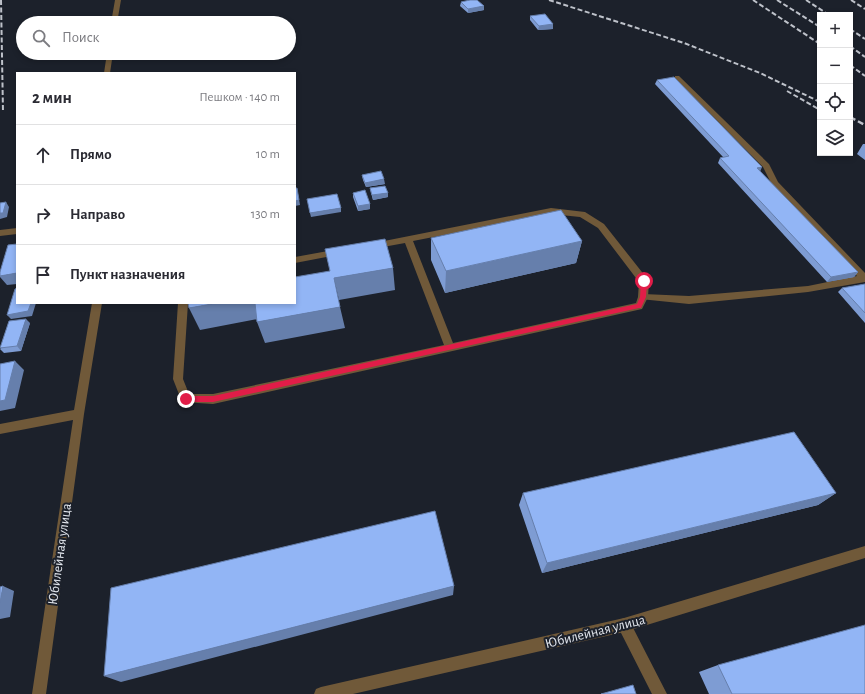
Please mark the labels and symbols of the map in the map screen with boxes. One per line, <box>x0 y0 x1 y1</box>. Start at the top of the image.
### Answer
route start <box>635 272 653 290</box>
route end <box>177 390 195 408</box>
street label: Юбилейная улица <box>46 502 74 606</box>
street label: Юбилейная улица <box>544 613 647 651</box>

